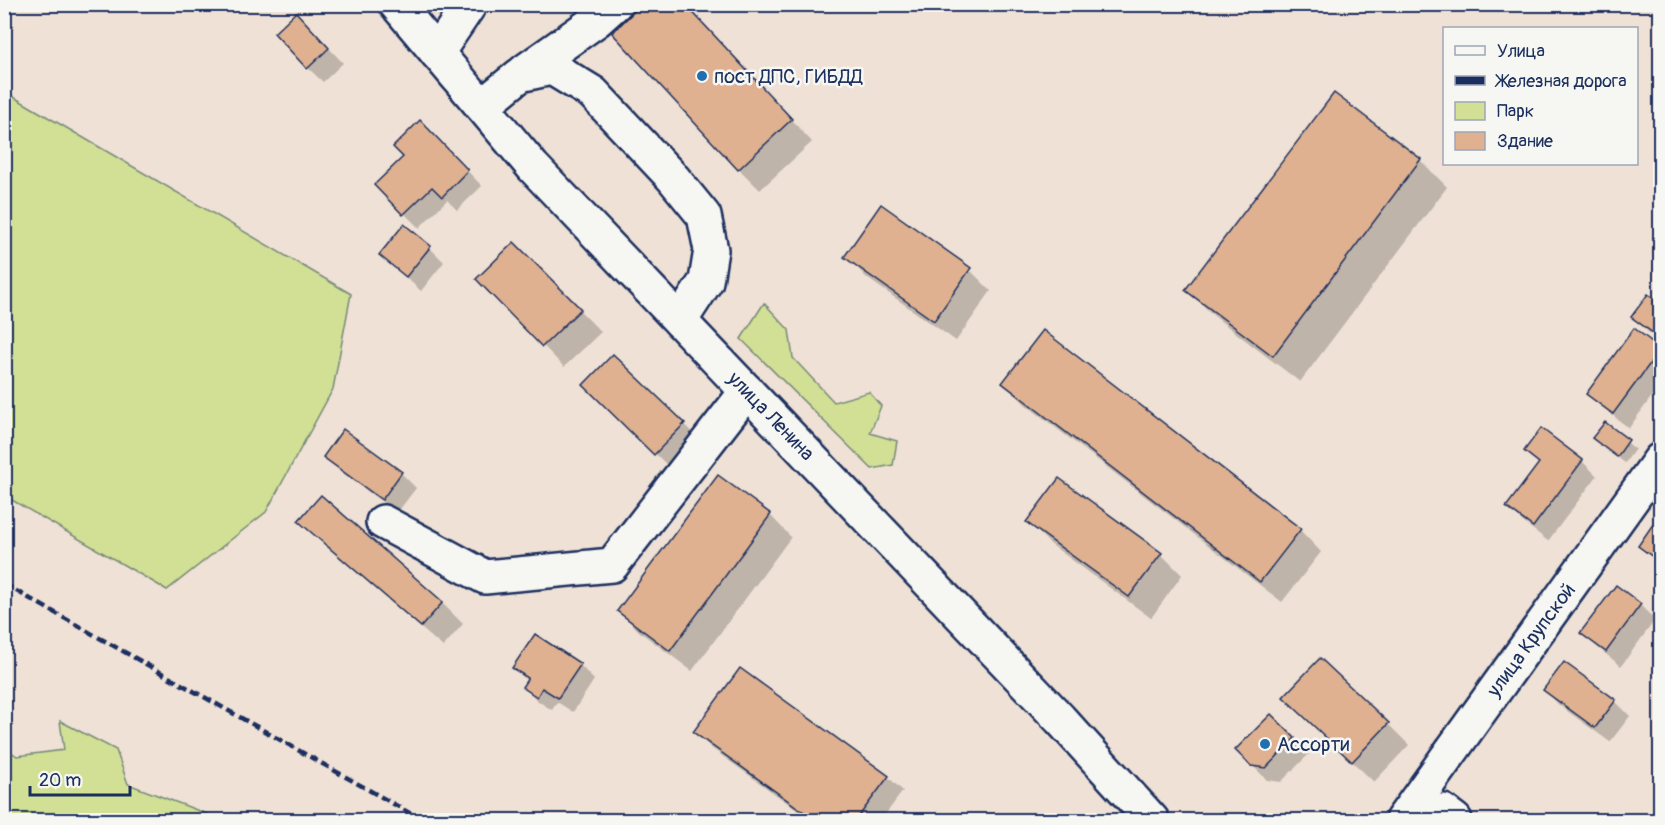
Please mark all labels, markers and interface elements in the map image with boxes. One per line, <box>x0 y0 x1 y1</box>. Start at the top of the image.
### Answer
legend <box>1443 27 1638 165</box>
text: Улица <box>1497 40 1545 63</box>
place label: пост ДПС, ГИБДД <box>714 64 863 89</box>
marker: пост ДПС, ГИБДД <box>695 69 709 83</box>
text: Железная дорога <box>1494 70 1627 93</box>
text: Парк <box>1497 100 1534 123</box>
text: Здание <box>1497 130 1553 153</box>
street label: улица Ленина <box>722 366 820 466</box>
street label: улица Крупской <box>1481 578 1581 703</box>
place label: Ассорти <box>1277 732 1349 757</box>
marker: Ассорти <box>1258 737 1272 751</box>
scale bar <box>30 759 130 797</box>
text: 20 m <box>39 769 81 792</box>

